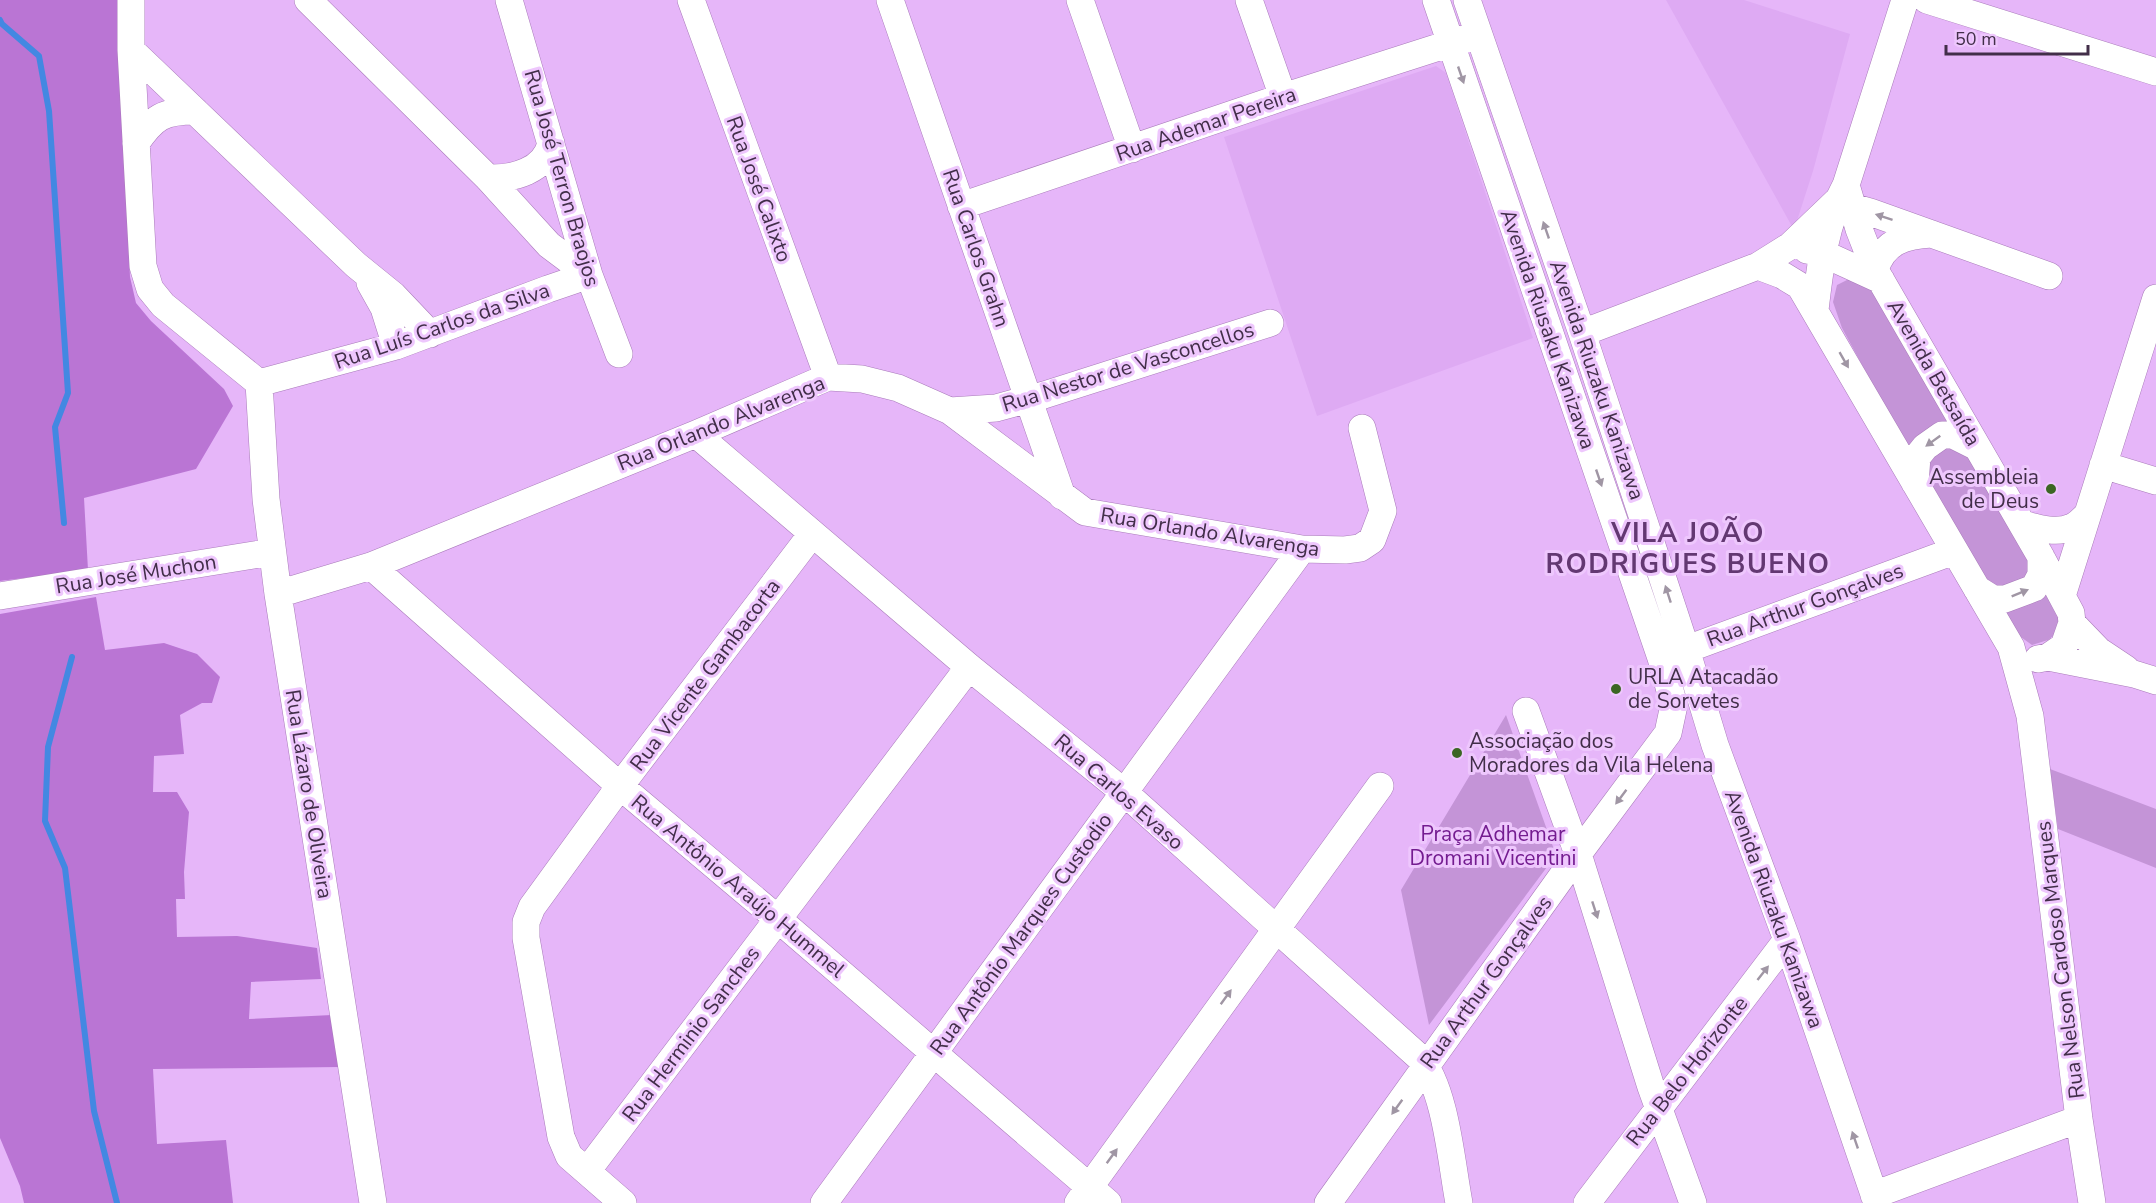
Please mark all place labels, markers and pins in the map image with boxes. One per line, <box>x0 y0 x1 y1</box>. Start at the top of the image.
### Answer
place label: Assembleia de Deus <box>1929 463 2039 515</box>
marker: Assembleia de Deus <box>2044 482 2058 496</box>
place label: URLA Atacadão de Sorvetes <box>1628 663 1778 715</box>
marker: URLA Atacadão de Sorvetes <box>1609 682 1623 696</box>
place label: Associação dos Moradores da Vila Helena <box>1469 727 1714 779</box>
marker: Associação dos Moradores da Vila Helena <box>1450 746 1464 760</box>

